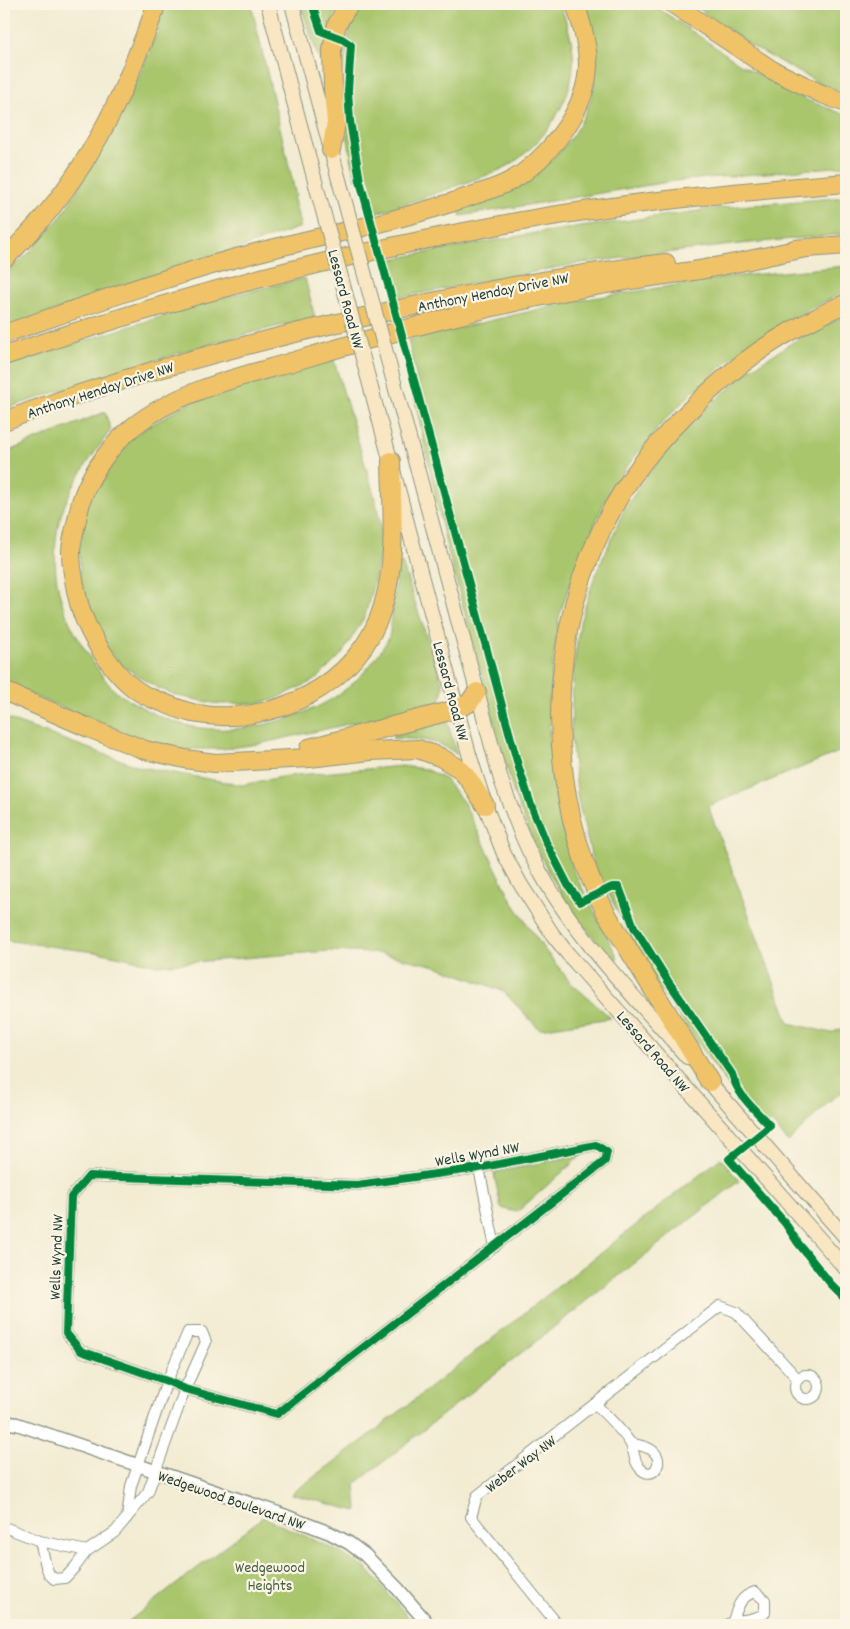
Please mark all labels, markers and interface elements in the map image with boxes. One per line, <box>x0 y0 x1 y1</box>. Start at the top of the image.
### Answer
street label: Lessard Road NW <box>320 247 369 353</box>
street label: Anthony Henday Drive NW <box>416 267 572 319</box>
street label: Anthony Henday Drive NW <box>24 356 178 426</box>
street label: Lessard Road NW <box>425 639 474 745</box>
street label: Lessard Road NW <box>610 1006 695 1099</box>
street label: Wells Wynd NW <box>433 1137 522 1174</box>
street label: Wells Wynd NW <box>45 1213 71 1300</box>
street label: Weber Way NW <box>481 1430 563 1499</box>
street label: Wedgewood Boulevard NW <box>154 1465 309 1538</box>
park label: Wedgewood Heights <box>235 1557 305 1598</box>

